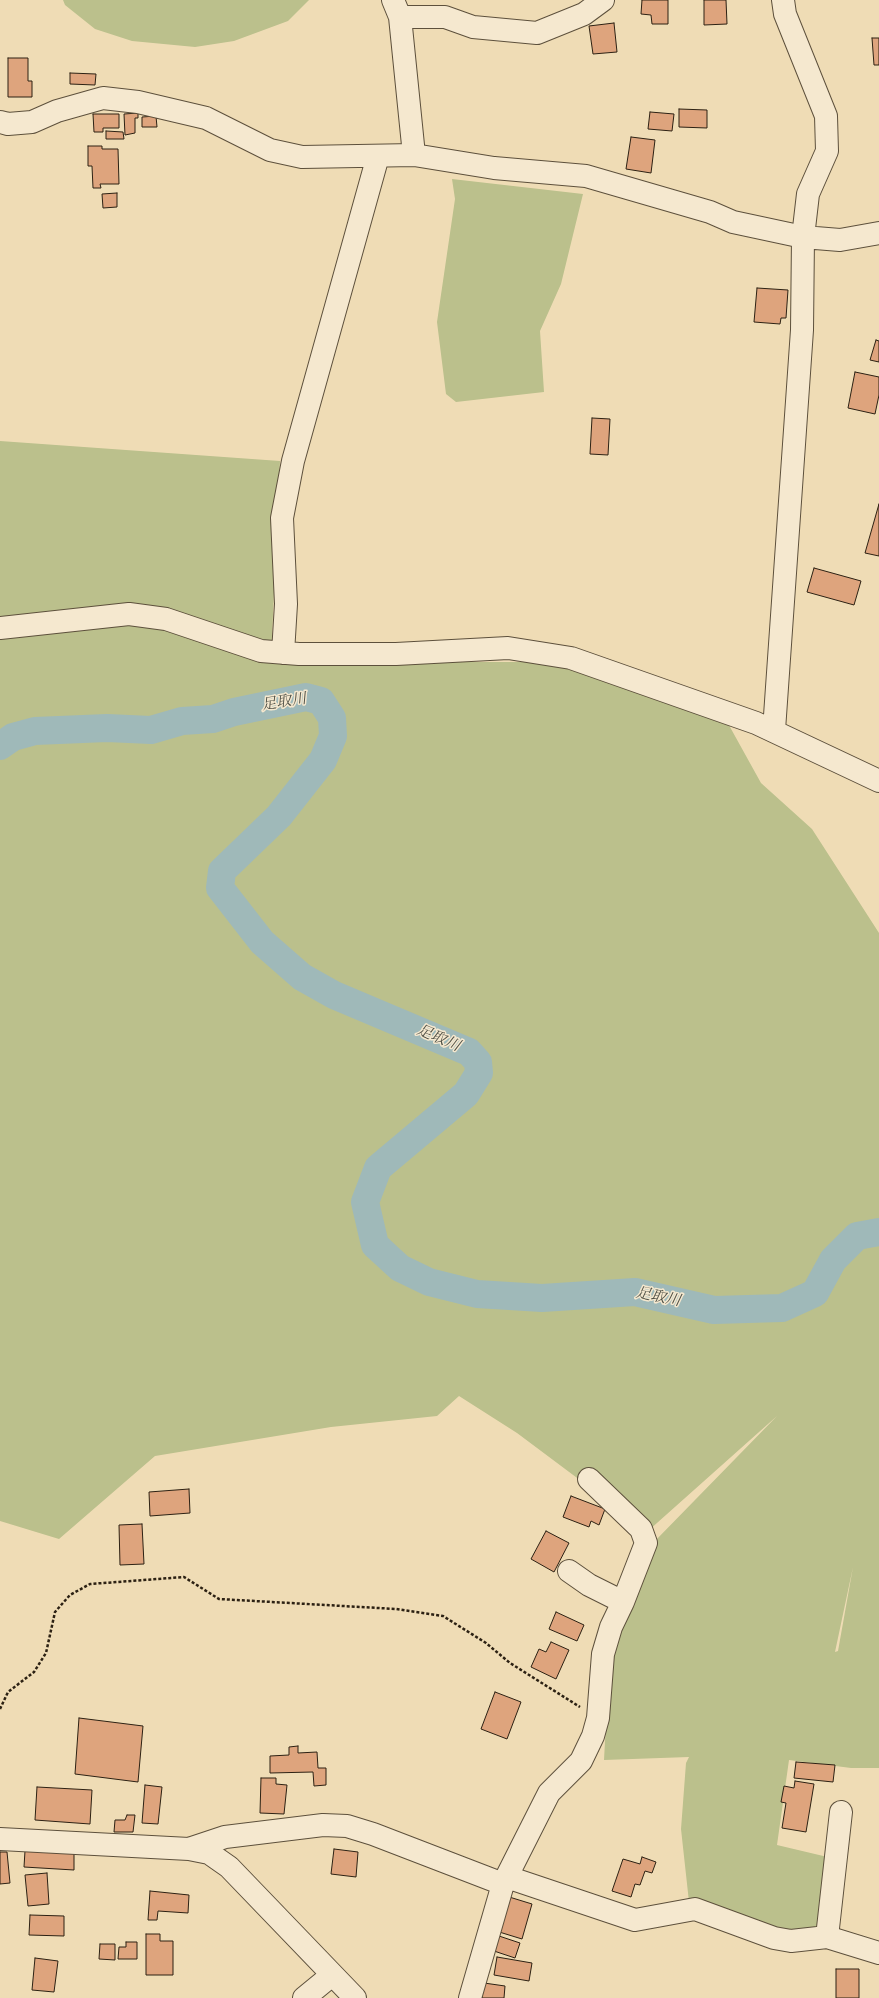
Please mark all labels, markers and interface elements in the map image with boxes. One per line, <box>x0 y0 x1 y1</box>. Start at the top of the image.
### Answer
water label: 足取川 <box>260 691 308 715</box>
water label: 足取川 <box>414 1022 462 1056</box>
water label: 足取川 <box>634 1285 682 1311</box>

